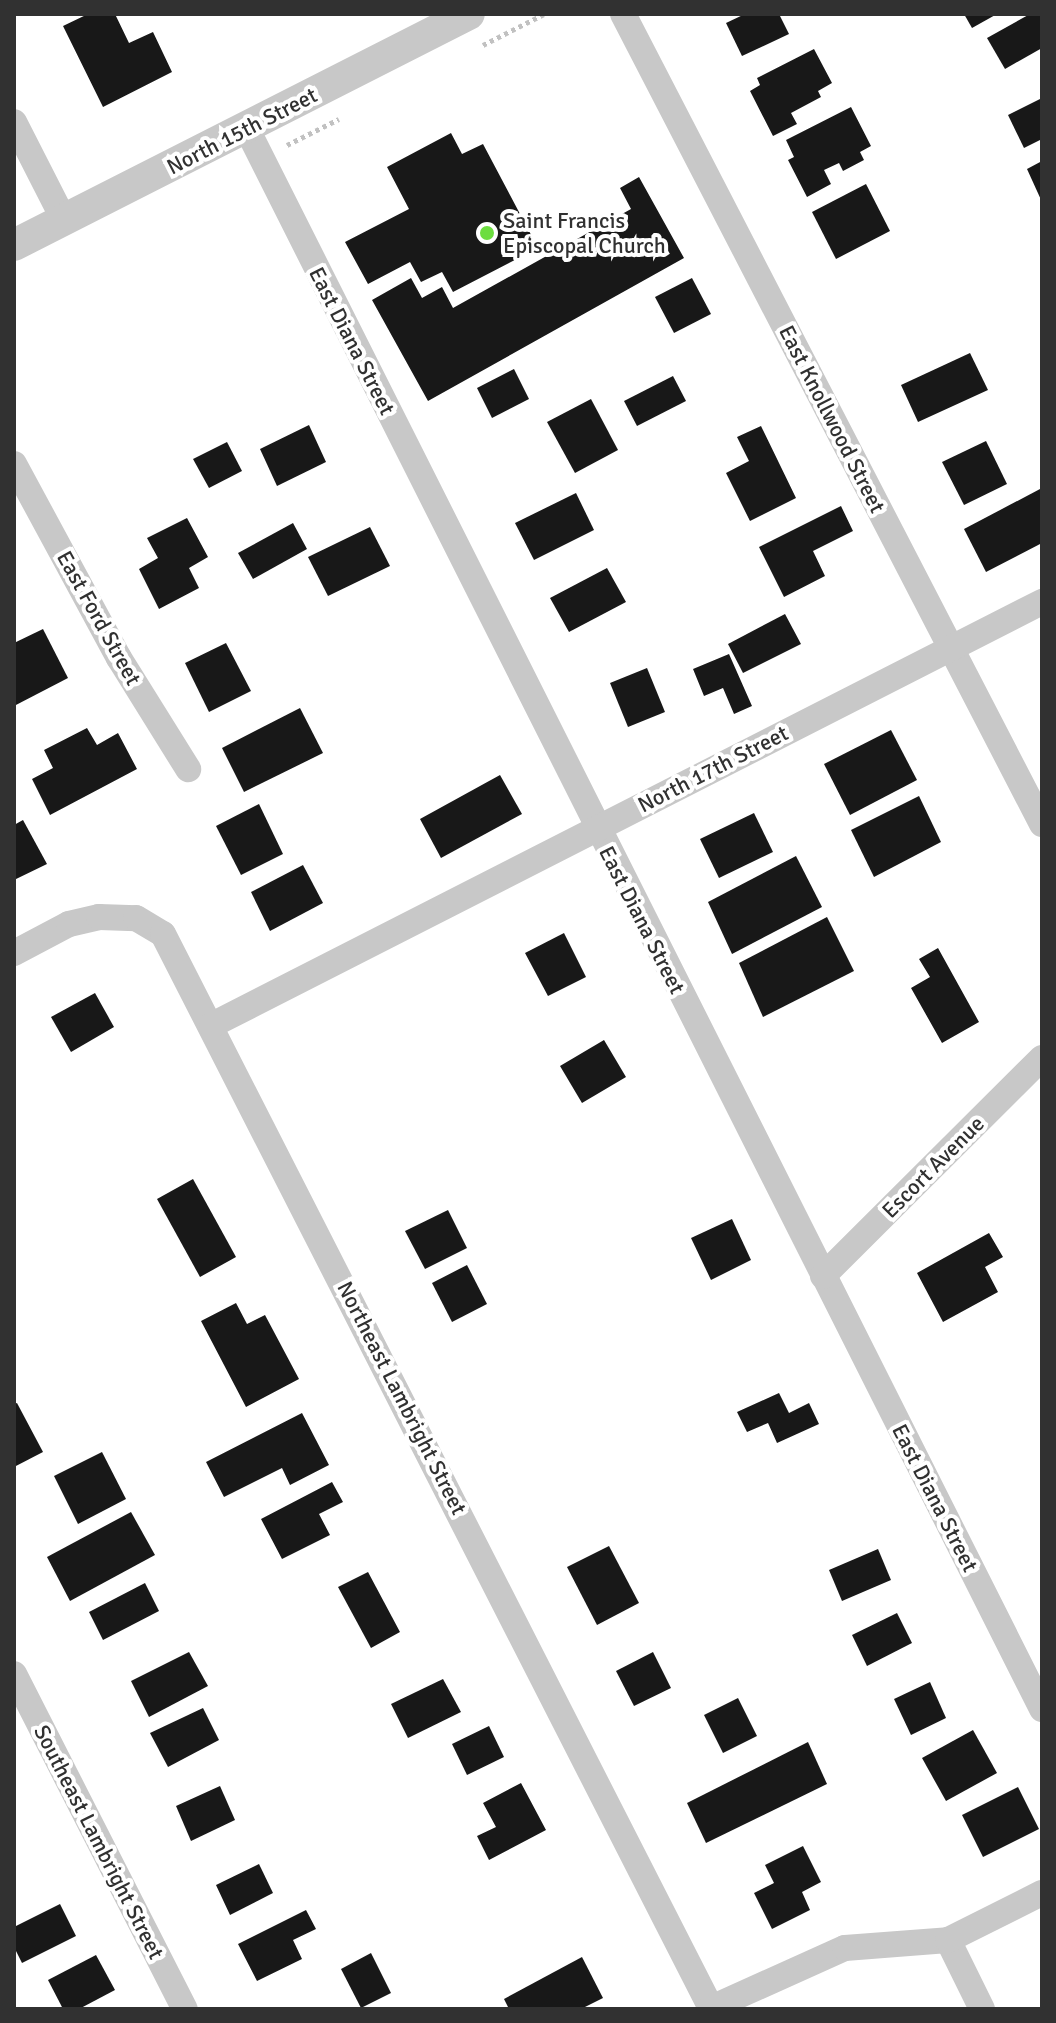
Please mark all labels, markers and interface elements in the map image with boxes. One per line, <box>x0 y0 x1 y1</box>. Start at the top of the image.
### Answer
street label: North 15th Street <box>162 82 322 180</box>
place label: Saint Francis Episcopal Church <box>503 207 666 258</box>
marker: Saint Francis Episcopal Church <box>478 224 496 242</box>
street label: East Diana Street <box>303 263 401 419</box>
street label: East Knollwood Street <box>773 321 891 517</box>
street label: East Ford Street <box>51 546 147 690</box>
street label: North 17th Street <box>633 720 793 818</box>
street label: East Diana Street <box>593 842 691 998</box>
street label: Escort Avenue <box>876 1110 990 1224</box>
street label: Northeast Lambright Street <box>332 1277 472 1519</box>
street label: East Diana Street <box>886 1420 984 1576</box>
street label: Southeast Lambright Street <box>28 1721 170 1963</box>

